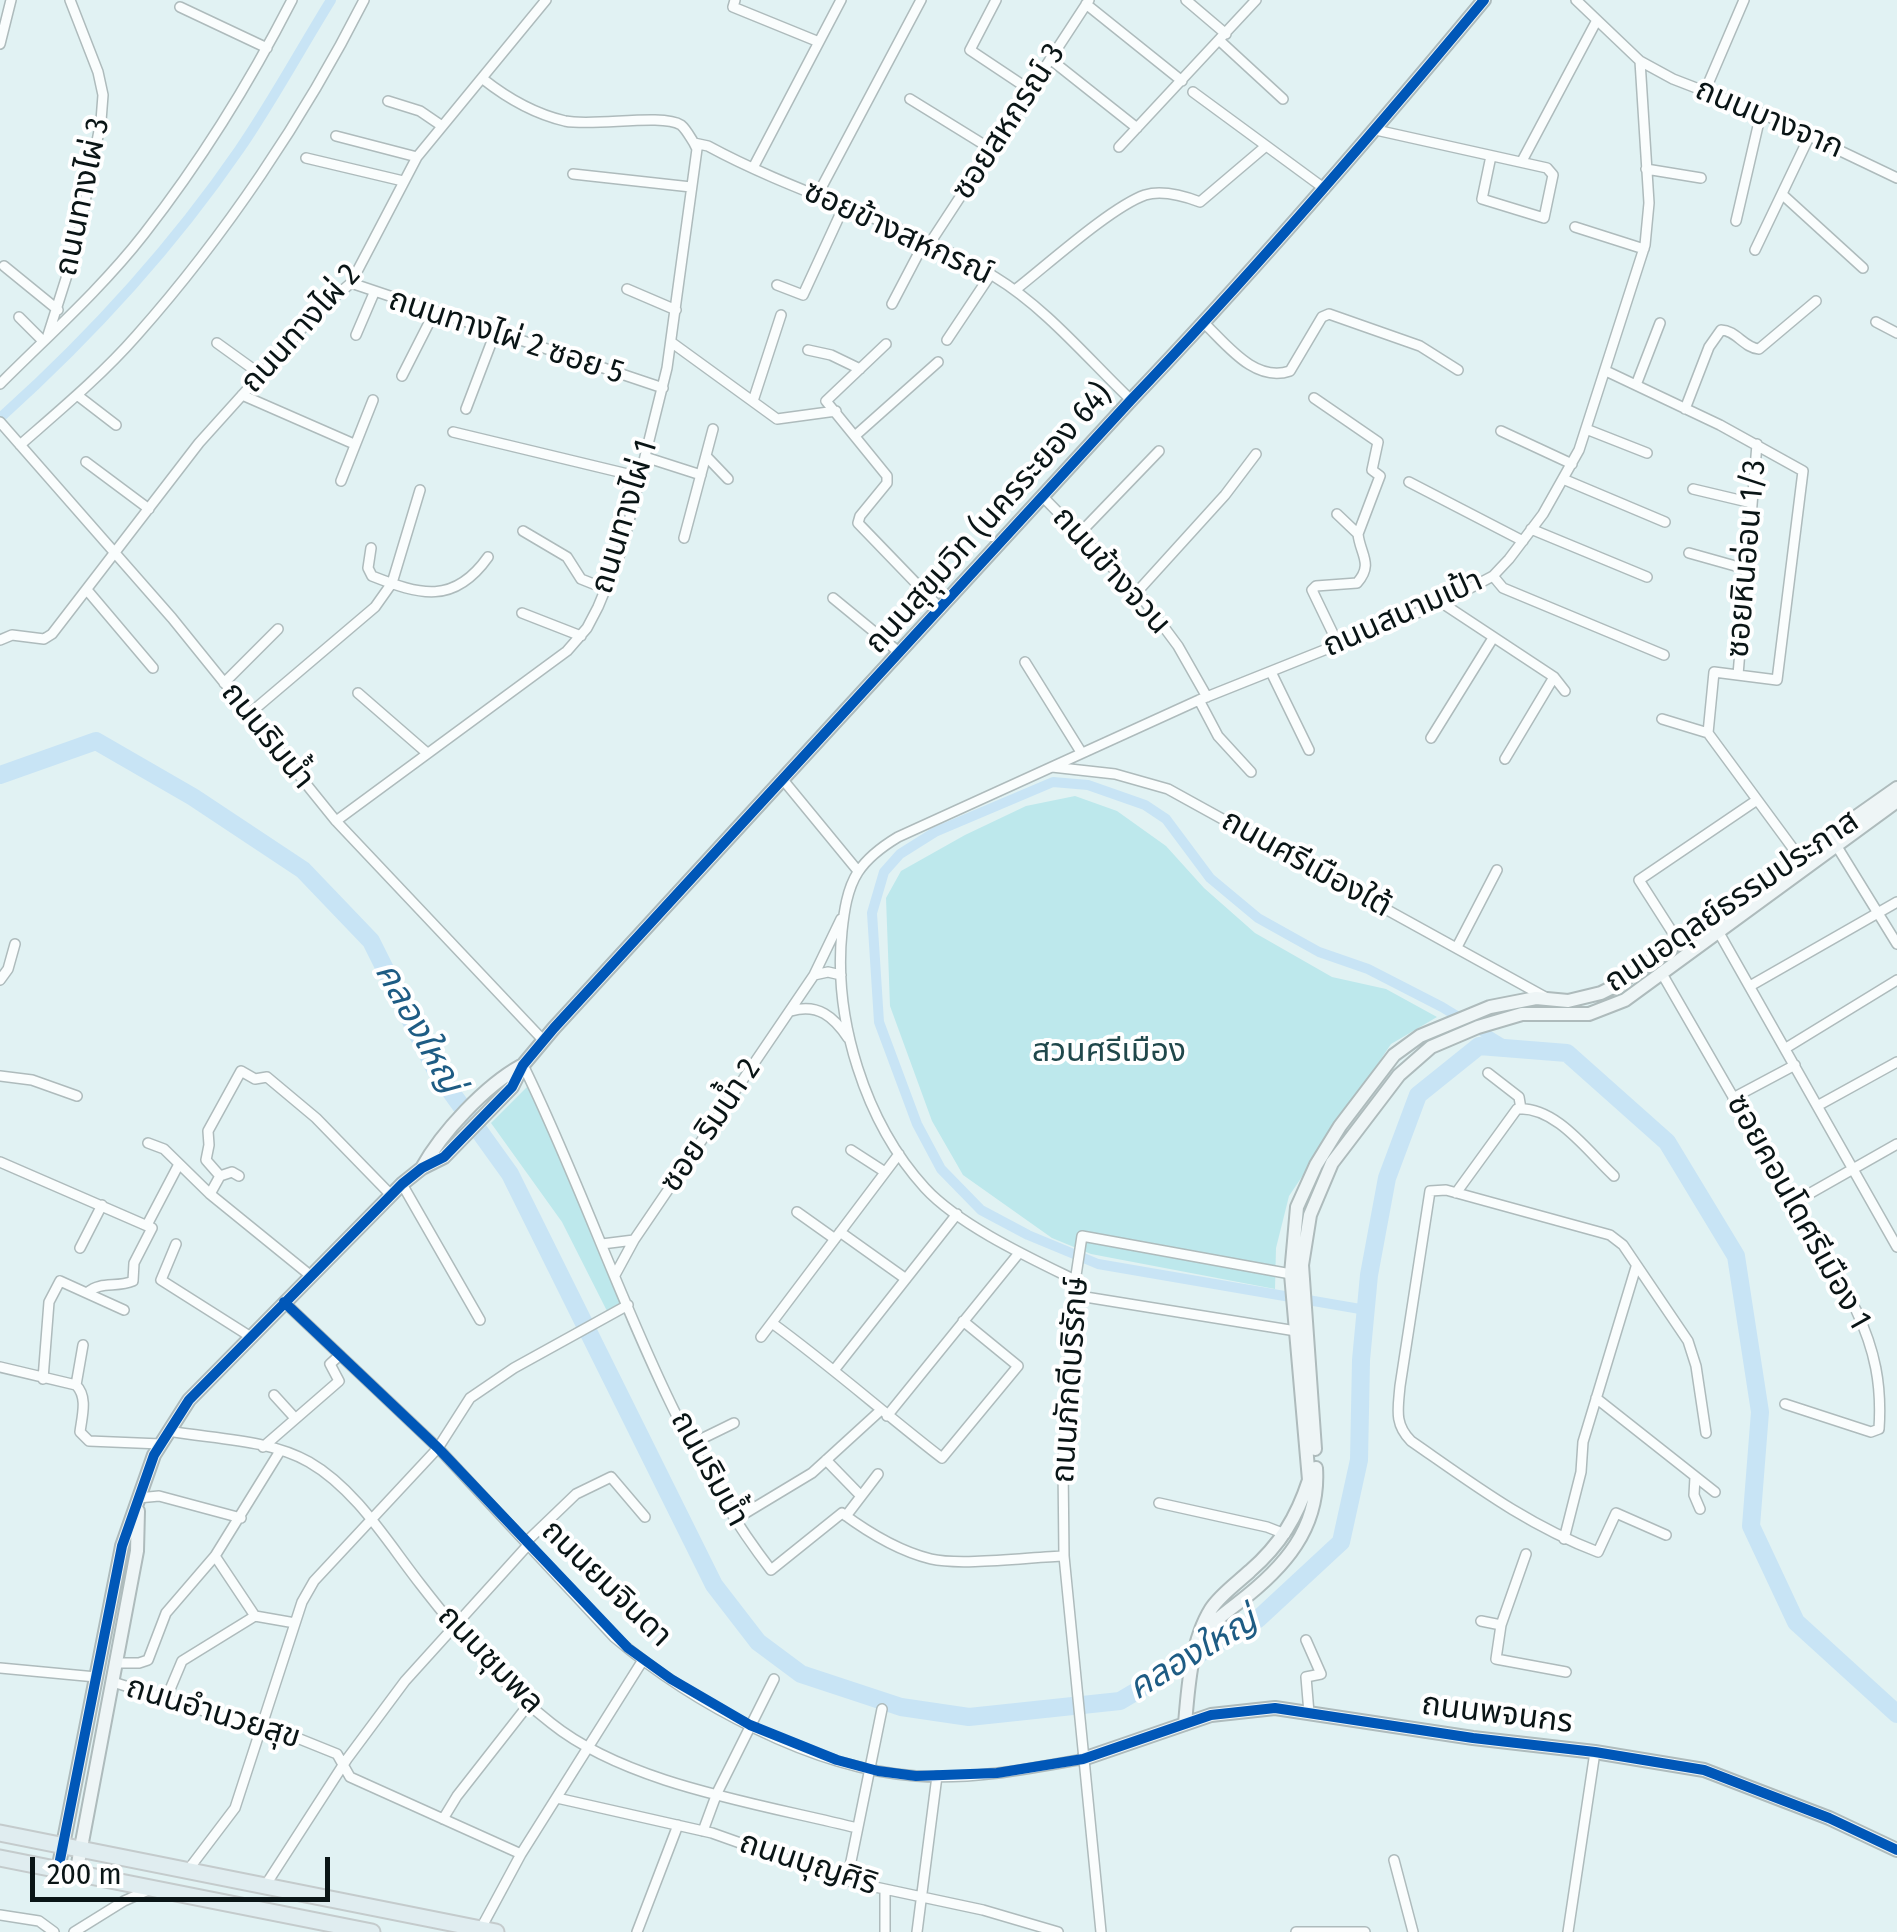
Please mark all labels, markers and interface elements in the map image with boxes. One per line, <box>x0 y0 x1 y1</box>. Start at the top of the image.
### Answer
street label: ซอยสหกรณ์ 3 <box>944 37 1074 207</box>
street label: ถนนบางจาก <box>1689 71 1849 167</box>
street label: ถนนทางไผ่ 3 <box>48 114 118 280</box>
street label: ซอยข้างสหกรณ์ <box>798 173 998 293</box>
street label: ถนนทางไผ่ 2 <box>233 257 369 401</box>
street label: ถนนทางไผ่ 2 ซอย 5 <box>383 281 629 393</box>
street label: ถนนสุขุมวิท (นครระยอง 64) <box>858 376 1120 662</box>
street label: ถนนทางไผ่ 1 <box>583 436 667 598</box>
street label: ซอยหินอ่อน 1/3 <box>1719 459 1775 659</box>
street label: ถนนข้างจวน <box>1044 499 1178 643</box>
street label: ถนนสนามเป้า <box>1317 562 1489 666</box>
street label: ถนนริมน้ำ <box>212 675 322 797</box>
street label: ถนนศรีเมืองใต้ <box>1214 802 1398 926</box>
street label: ถนนอดุลย์ธรรมประภาส <box>1598 803 1866 1001</box>
water label: คลองใหญ่ <box>365 955 471 1101</box>
park label: สวนศรีเมือง <box>1032 1033 1186 1071</box>
street label: ซอย ริมน้ำ 2 <box>653 1052 769 1200</box>
street label: ซอยคอนโดศรีเมือง 1 <box>1718 1088 1878 1336</box>
street label: ถนนภักดีบริรักษ์ <box>1045 1275 1097 1485</box>
street label: ถนนริมน้ำ <box>662 1404 756 1534</box>
street label: ถนนยมจินดา <box>533 1512 679 1656</box>
street label: ถนนชุมพล <box>429 1598 551 1722</box>
water label: คลองใหญ่ <box>1121 1600 1265 1710</box>
street label: ถนนอำนวยสุข <box>121 1668 305 1758</box>
street label: ถนนพจนกร <box>1419 1686 1575 1742</box>
street label: ถนนบุญศิริ <box>734 1824 882 1904</box>
scale bar <box>35 1837 335 1899</box>
text: 200 m <box>47 1856 122 1892</box>

